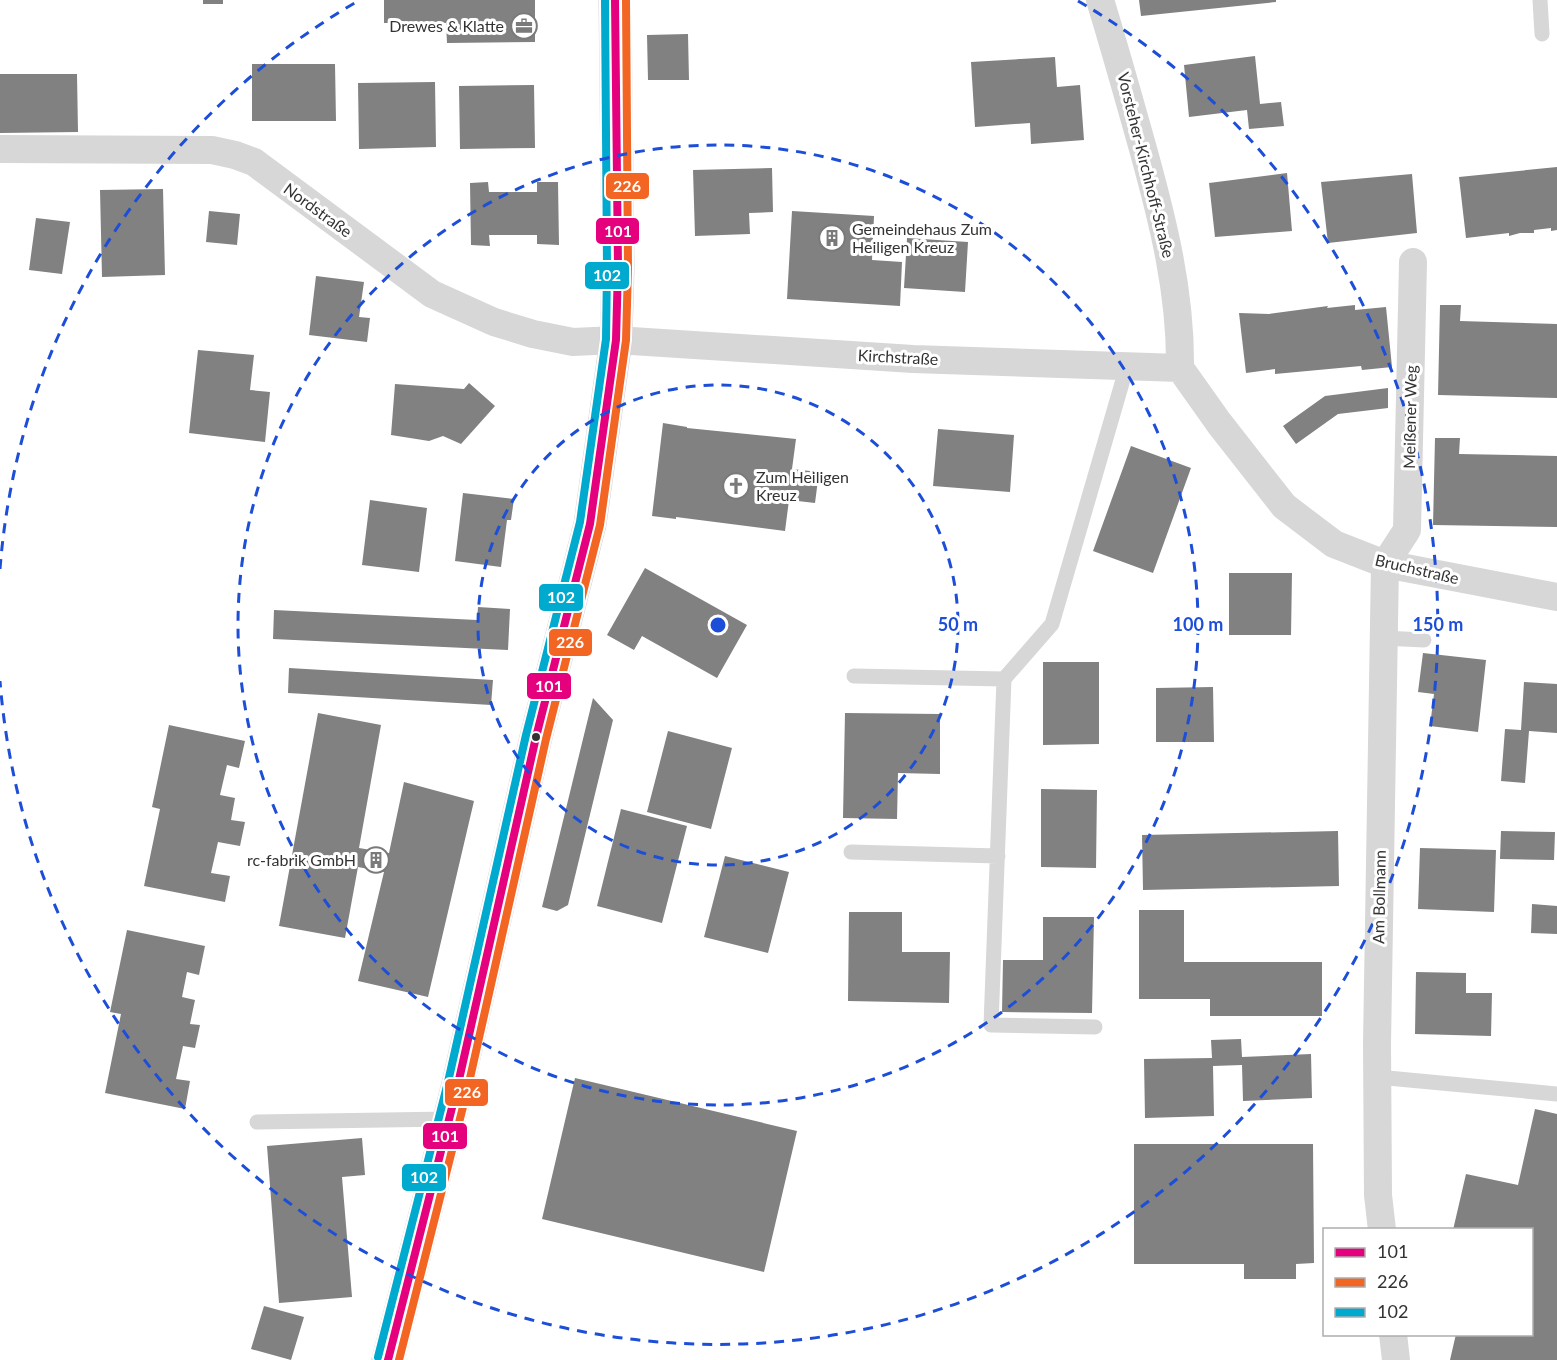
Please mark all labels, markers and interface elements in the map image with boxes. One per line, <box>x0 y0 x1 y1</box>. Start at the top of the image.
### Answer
office icon: Drewes & Klatte <box>509 11 539 41</box>
place label: Drewes & Klatte <box>389 16 504 35</box>
street label: Vorsteher-Kirchhoff-Straße <box>1114 70 1179 260</box>
line badge: 226 <box>605 172 650 200</box>
text: 226 <box>613 176 641 195</box>
street label: Nordstraße <box>281 179 356 241</box>
line badge: 101 <box>595 217 640 245</box>
place label: Gemeindehaus Zum Heiligen Kreuz <box>852 219 992 256</box>
text: 101 <box>604 221 632 240</box>
building icon: Gemeindehaus Zum Heiligen Kreuz <box>817 223 847 253</box>
line badge: 102 <box>584 261 630 290</box>
text: 102 <box>593 265 621 284</box>
street label: Kirchstraße <box>857 345 939 368</box>
street label: Meißener Weg <box>1399 365 1420 469</box>
place label: Zum Heiligen Kreuz <box>756 467 849 504</box>
church icon: Zum Heiligen Kreuz <box>721 471 751 501</box>
street label: Bruchstraße <box>1373 550 1461 587</box>
line badge: 102 <box>538 583 584 612</box>
text: 102 <box>547 587 575 606</box>
text: 50 m <box>938 613 978 635</box>
text: 100 m <box>1173 613 1223 635</box>
text: 150 m <box>1413 613 1463 635</box>
centre of rings <box>708 615 728 635</box>
line badge: 226 <box>548 628 593 657</box>
text: 226 <box>556 632 584 651</box>
line badge: 101 <box>526 672 572 700</box>
text: 101 <box>535 676 563 695</box>
unlabelled marker <box>530 731 542 743</box>
building icon: rc-fabrik GmbH <box>361 845 391 875</box>
place label: rc-fabrik GmbH <box>247 850 356 869</box>
street label: Am Bollmann <box>1368 850 1389 944</box>
line badge: 226 <box>444 1078 489 1107</box>
text: 226 <box>453 1082 481 1101</box>
line badge: 101 <box>422 1122 468 1150</box>
text: 101 <box>431 1126 459 1145</box>
line badge: 102 <box>401 1163 447 1192</box>
text: 102 <box>410 1167 438 1186</box>
legend <box>1323 1228 1533 1336</box>
text: 101 <box>1377 1240 1408 1262</box>
text: 226 <box>1377 1270 1408 1292</box>
text: 102 <box>1377 1300 1408 1322</box>

